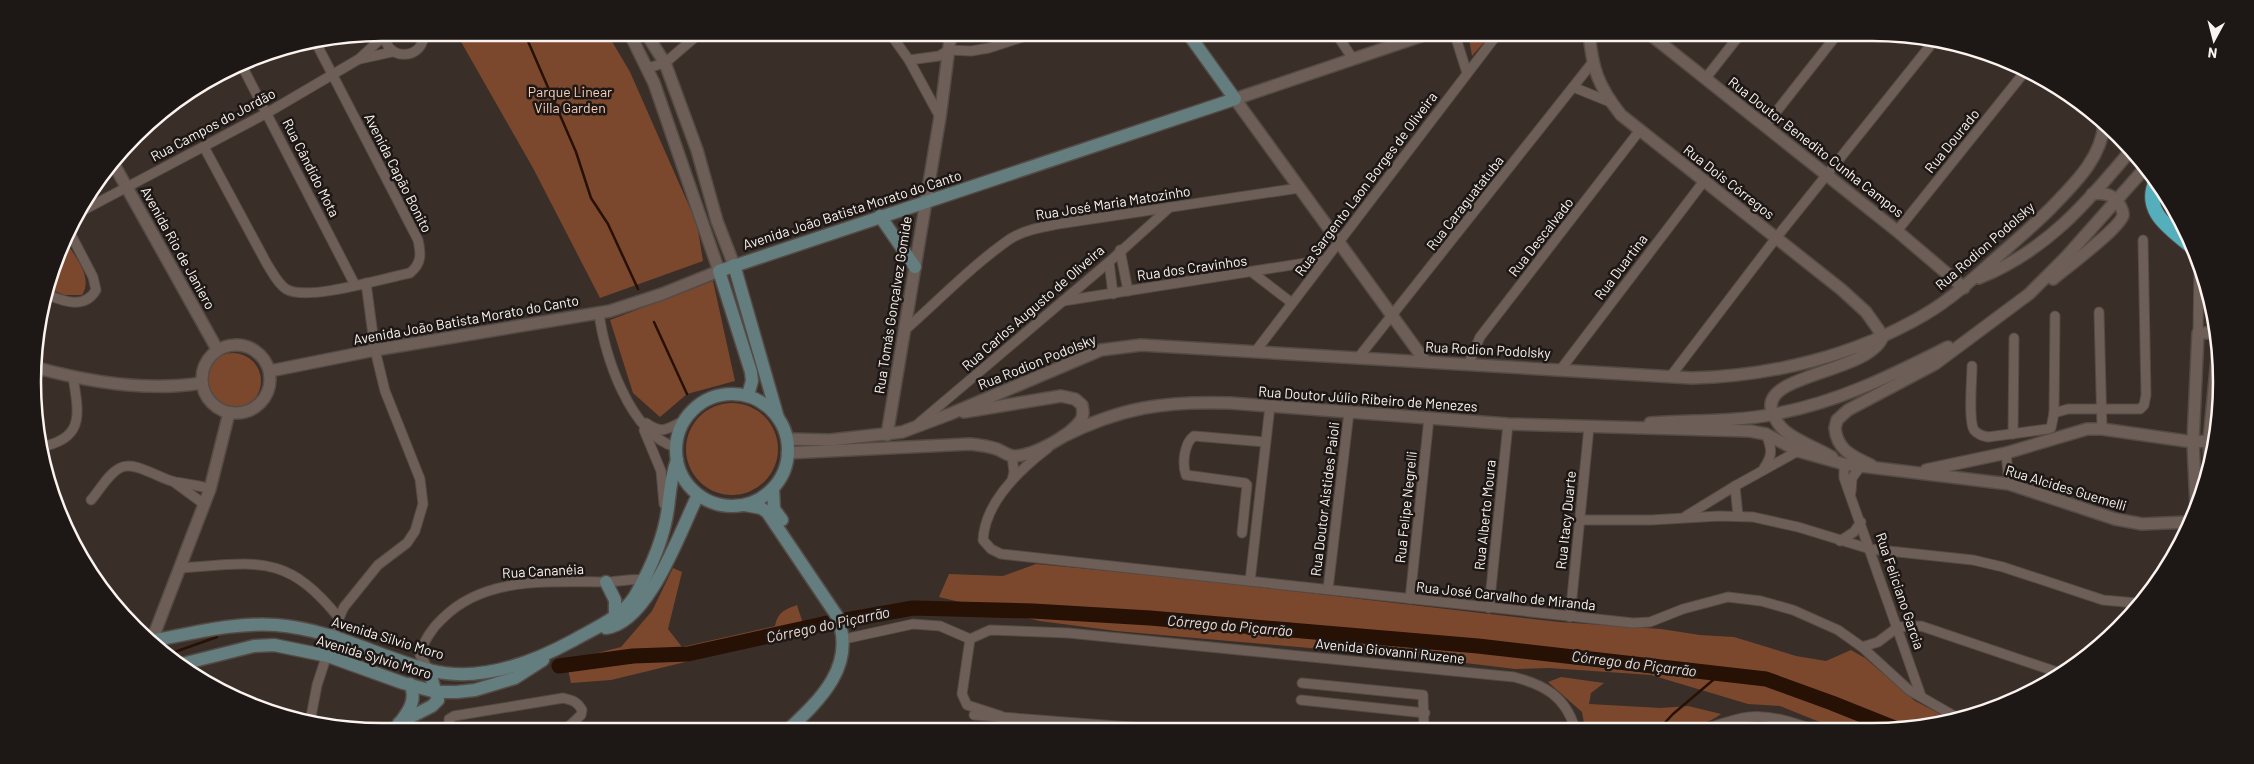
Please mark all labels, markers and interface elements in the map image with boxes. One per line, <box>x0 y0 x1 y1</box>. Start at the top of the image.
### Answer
north arrow <box>2189 15 2239 65</box>
text: N <box>2207 44 2218 62</box>
street label: Rua Doutor Benedito Cunha Campos <box>1725 73 1908 221</box>
park label: Parque Linear Villa Garden <box>528 83 612 116</box>
street label: Rua Campos do Jordão <box>147 84 278 165</box>
street label: Rua Sargento Laon Borges de Oliveira <box>1291 88 1440 279</box>
street label: Rua Dourado <box>1921 105 1983 176</box>
street label: Avenida Capão Bonito <box>361 110 436 235</box>
street label: Rua Cândido Mota <box>279 116 344 220</box>
street label: Rua Dois Córregos <box>1680 141 1778 223</box>
street label: Rua Caraguatatuba <box>1422 152 1507 253</box>
street label: Avenida João Batista Morato do Canto <box>740 166 963 253</box>
street label: Rua José Maria Matozinho <box>1034 182 1192 223</box>
street label: Avenida Rio de Janiero <box>138 183 219 312</box>
street label: Rua Descalvado <box>1505 194 1577 279</box>
street label: Rua Rodion Podolsky <box>1932 198 2038 293</box>
street label: Rua Tomás Gonçalvez Gomide <box>870 215 915 395</box>
street label: Rua Duartina <box>1590 231 1651 303</box>
street label: Rua Carlos Augusto de Oliveira <box>958 241 1107 374</box>
street label: Rua dos Cravinhos <box>1136 251 1248 284</box>
street label: Avenida João Batista Morato do Canto <box>352 291 580 348</box>
street label: Rua Rodion Podolsky <box>975 330 1099 393</box>
street label: Rua Rodion Podolsky <box>1425 338 1552 361</box>
street label: Rua Doutor Júlio Ribeiro de Menezes <box>1258 382 1479 415</box>
street label: Rua Doutor Aistides Paioli <box>1307 421 1342 577</box>
street label: Rua Felipe Negrelli <box>1391 450 1420 564</box>
street label: Rua Alberto Moura <box>1470 459 1499 571</box>
street label: Rua Alcides Guemelli <box>2004 461 2129 514</box>
street label: Rua Itacy Duarte <box>1552 470 1579 570</box>
street label: Rua Feliciano Garcia <box>1873 530 1928 651</box>
street label: Rua Cananéia <box>502 560 584 581</box>
street label: Rua José Carvalho de Miranda <box>1415 578 1597 613</box>
water label: Córrego do Piçarrão <box>764 602 891 646</box>
water label: Córrego do Piçarrão <box>1167 611 1294 639</box>
street label: Avenida Silvio Moro <box>330 612 446 663</box>
street label: Avenida Sylvio Moro <box>315 631 434 682</box>
street label: Avenida Giovanni Ruzene <box>1315 634 1466 667</box>
water label: Córrego do Piçarrão <box>1571 646 1698 680</box>

